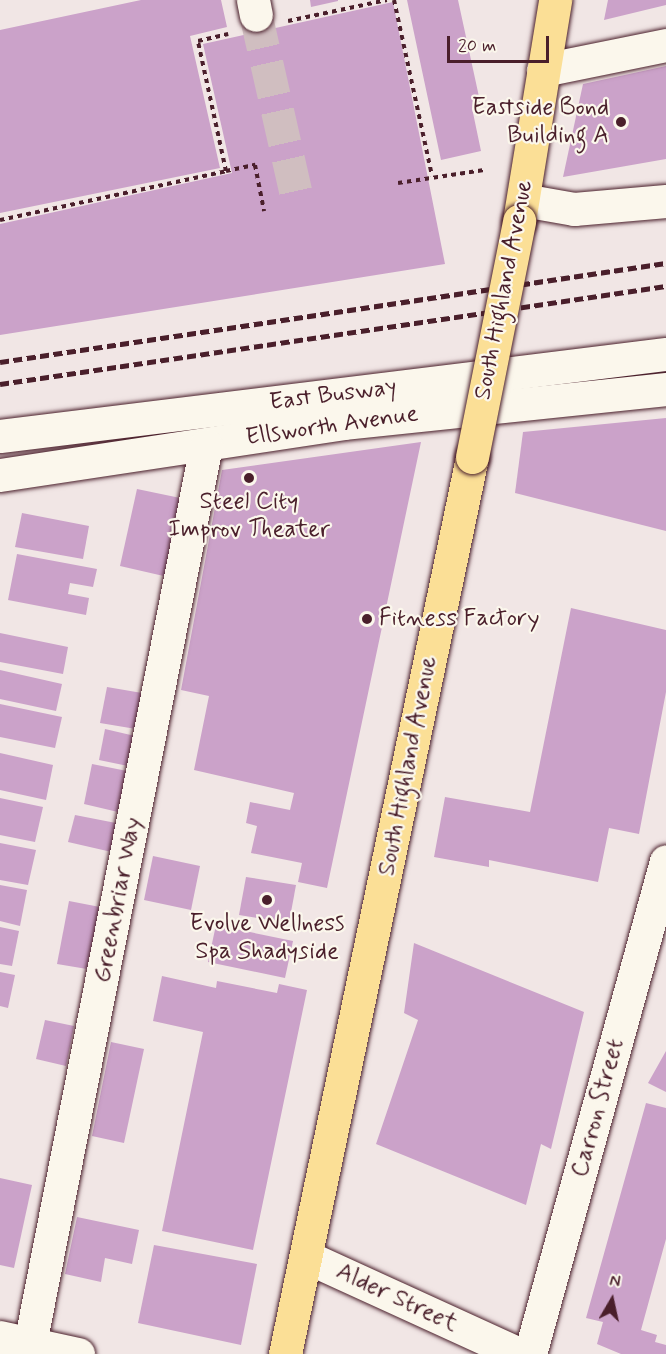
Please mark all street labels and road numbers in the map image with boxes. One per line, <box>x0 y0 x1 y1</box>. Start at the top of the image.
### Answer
street label: South Highland Avenue <box>468 176 540 404</box>
street label: East Busway <box>268 373 398 417</box>
street label: Ellsworth Avenue <box>244 400 420 452</box>
street label: South Highland Avenue <box>372 652 444 880</box>
street label: Greenbriar Way <box>88 814 148 986</box>
street label: Carron Street <box>565 1034 631 1182</box>
street label: Alder Street <box>332 1257 462 1339</box>

